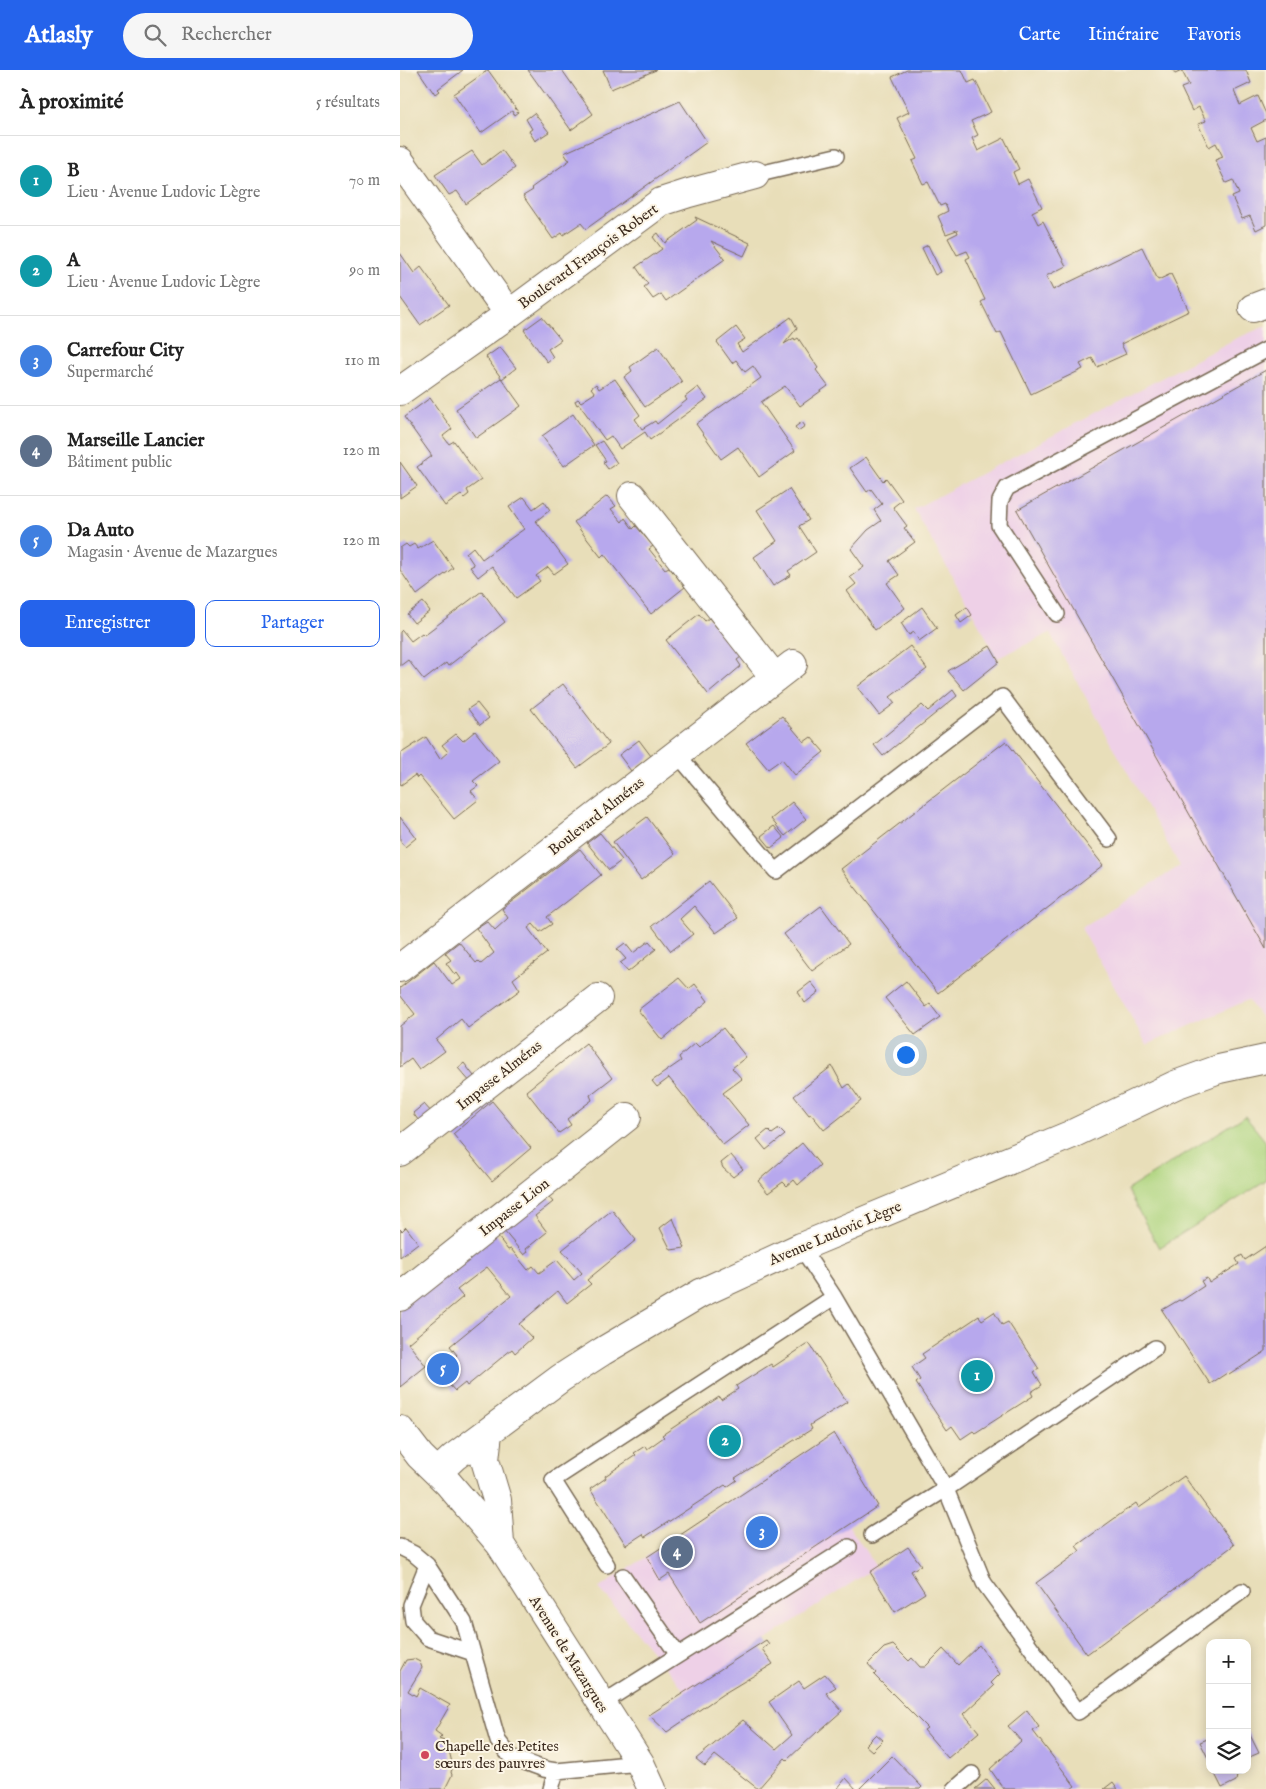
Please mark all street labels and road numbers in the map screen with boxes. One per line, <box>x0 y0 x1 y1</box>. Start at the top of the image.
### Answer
street label: Boulevard François Robert <box>515 199 662 313</box>
street label: Boulevard Alméras <box>545 773 648 860</box>
street label: Impasse Alméras <box>453 1036 546 1115</box>
street label: Impasse Lion <box>475 1174 553 1241</box>
street label: Avenue Ludovic Lègre <box>765 1197 904 1270</box>
street label: Avenue de Mazargues <box>524 1591 612 1716</box>

